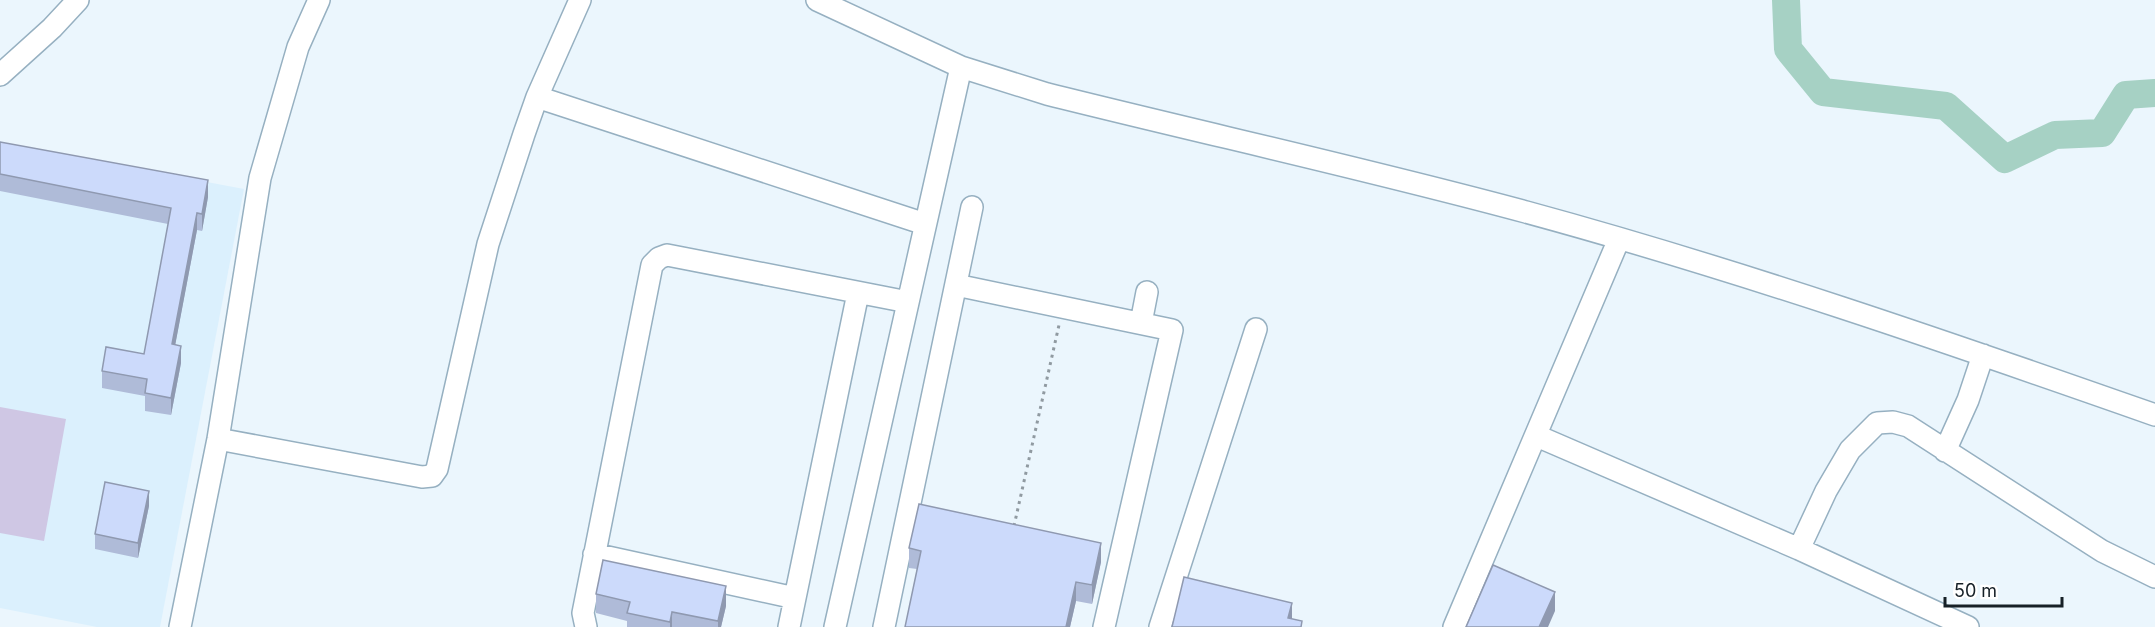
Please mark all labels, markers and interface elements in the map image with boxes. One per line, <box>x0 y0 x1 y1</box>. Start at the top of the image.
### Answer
scale bar <box>1945 570 2062 608</box>
text: 50 m <box>1954 580 1997 601</box>

